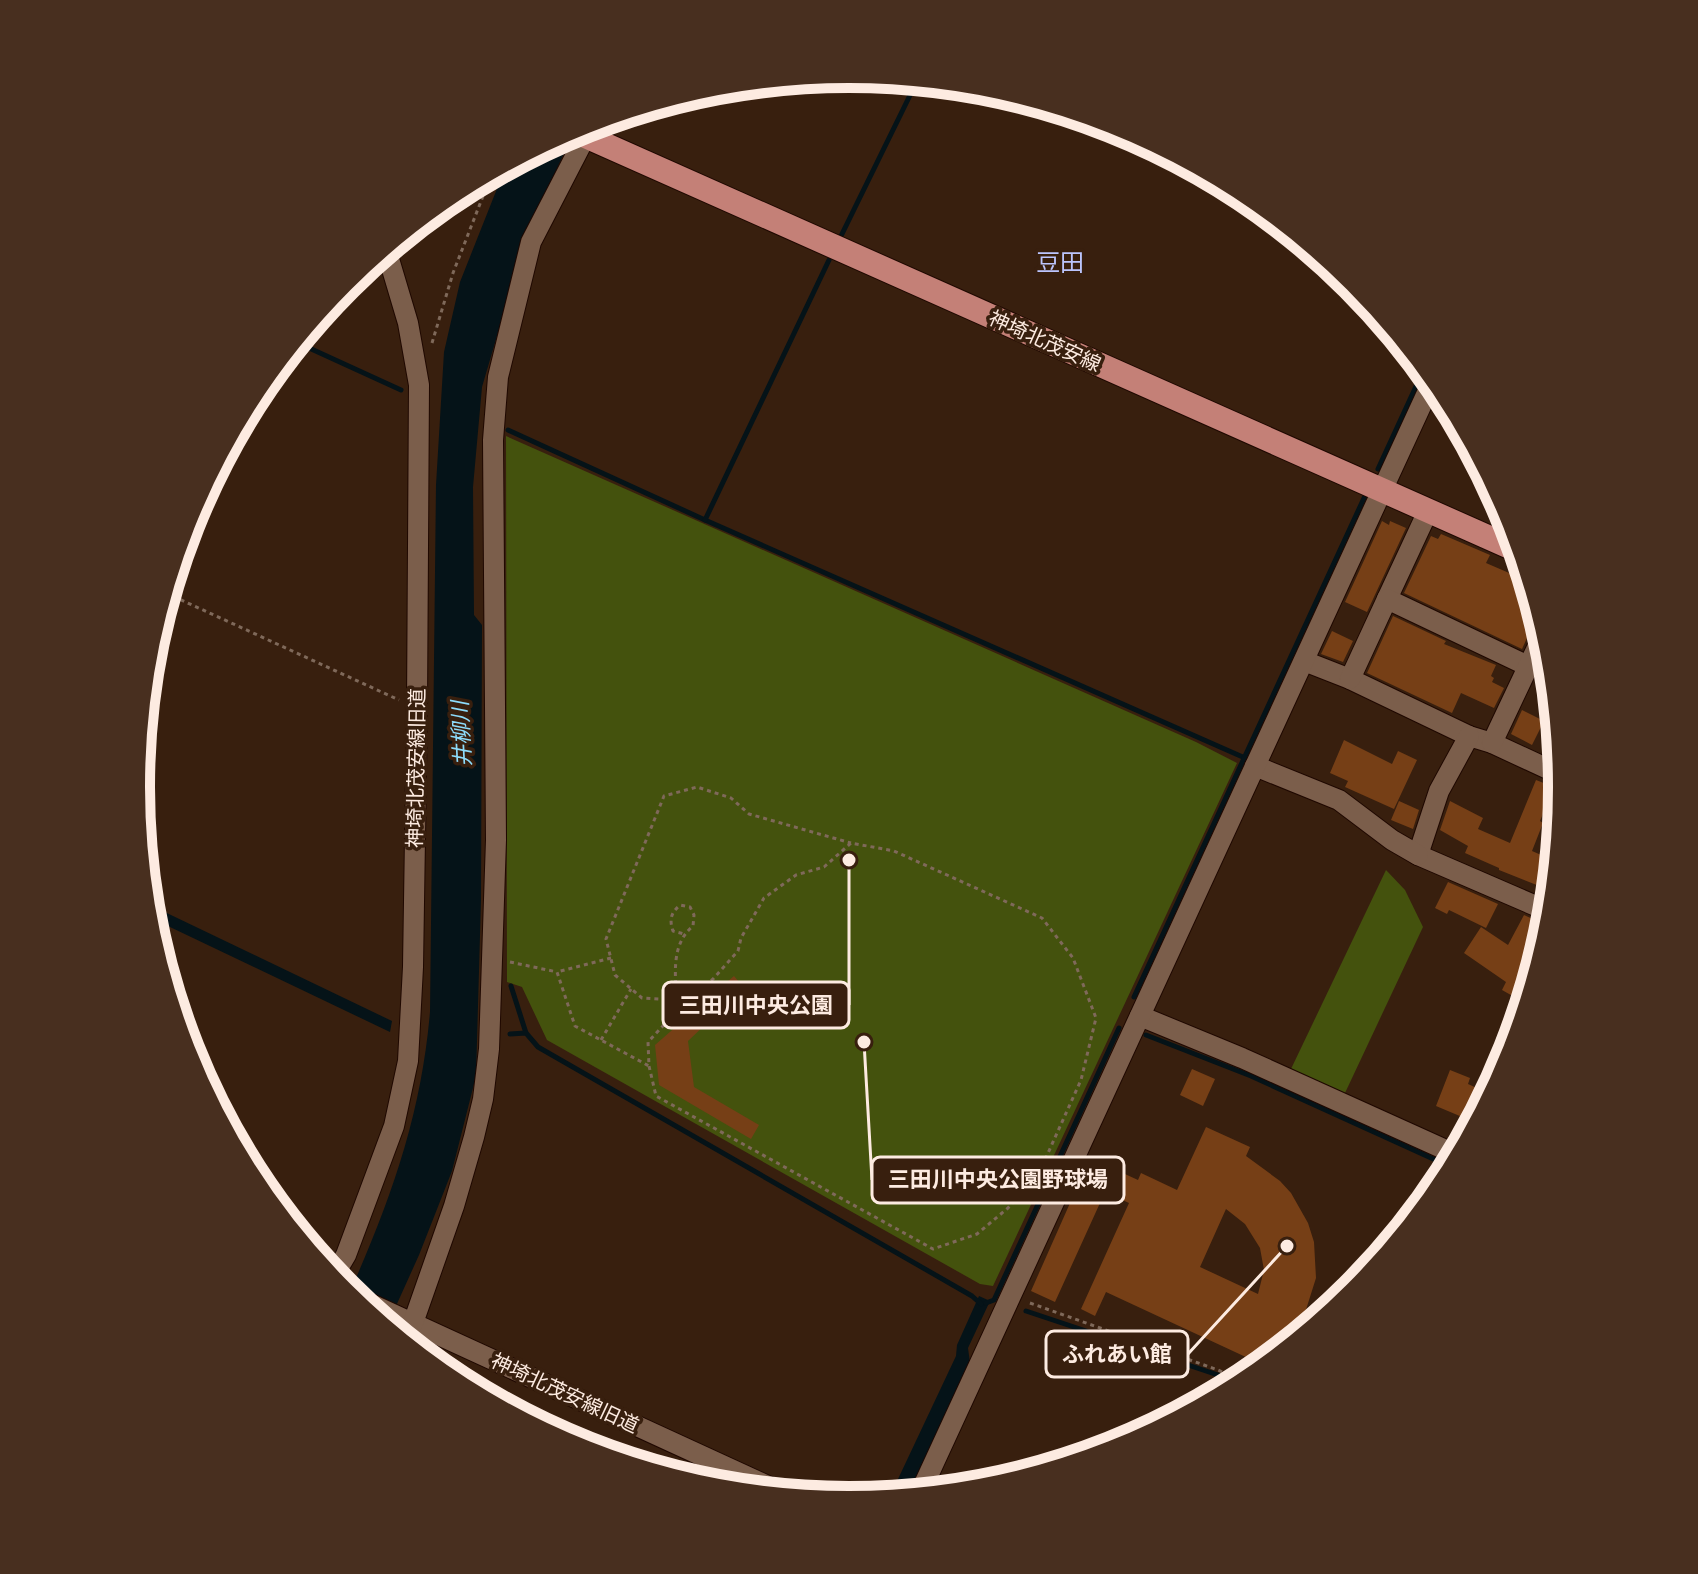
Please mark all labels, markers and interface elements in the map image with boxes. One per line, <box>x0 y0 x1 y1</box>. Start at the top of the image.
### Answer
district label: 豆田 <box>1036 247 1084 278</box>
street label: 神埼北茂安線 <box>985 305 1105 377</box>
street label: 神埼北茂安線旧道 <box>402 688 430 848</box>
water label: 井柳川 <box>445 698 477 768</box>
callout: 三田川中央公園 <box>663 982 849 1028</box>
text: 三田川中央公園 <box>679 991 833 1019</box>
callout: 三田川中央公園野球場 <box>872 1157 1124 1203</box>
text: 三田川中央公園野球場 <box>888 1165 1108 1193</box>
callout: ふれあい館 <box>1046 1331 1188 1377</box>
text: ふれあい館 <box>1062 1340 1172 1368</box>
street label: 神埼北茂安線旧道 <box>487 1347 643 1439</box>

